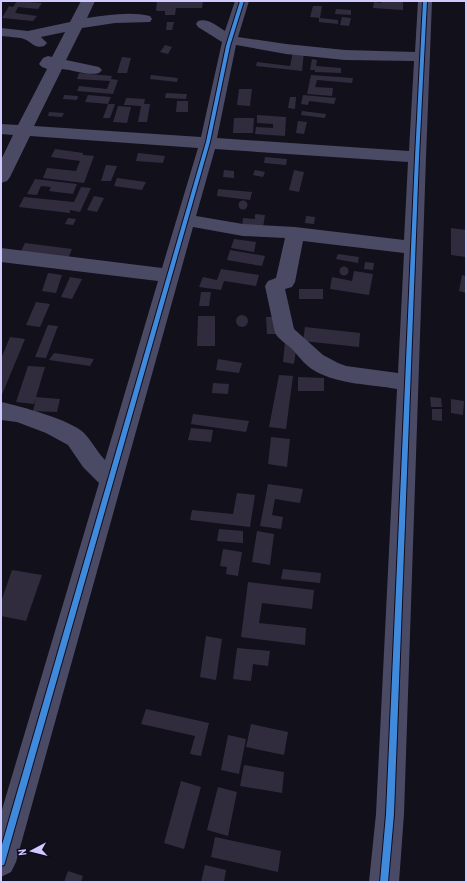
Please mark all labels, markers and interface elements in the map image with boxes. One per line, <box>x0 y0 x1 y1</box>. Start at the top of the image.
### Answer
north arrow <box>12 831 52 871</box>
text: N <box>15 848 29 856</box>

